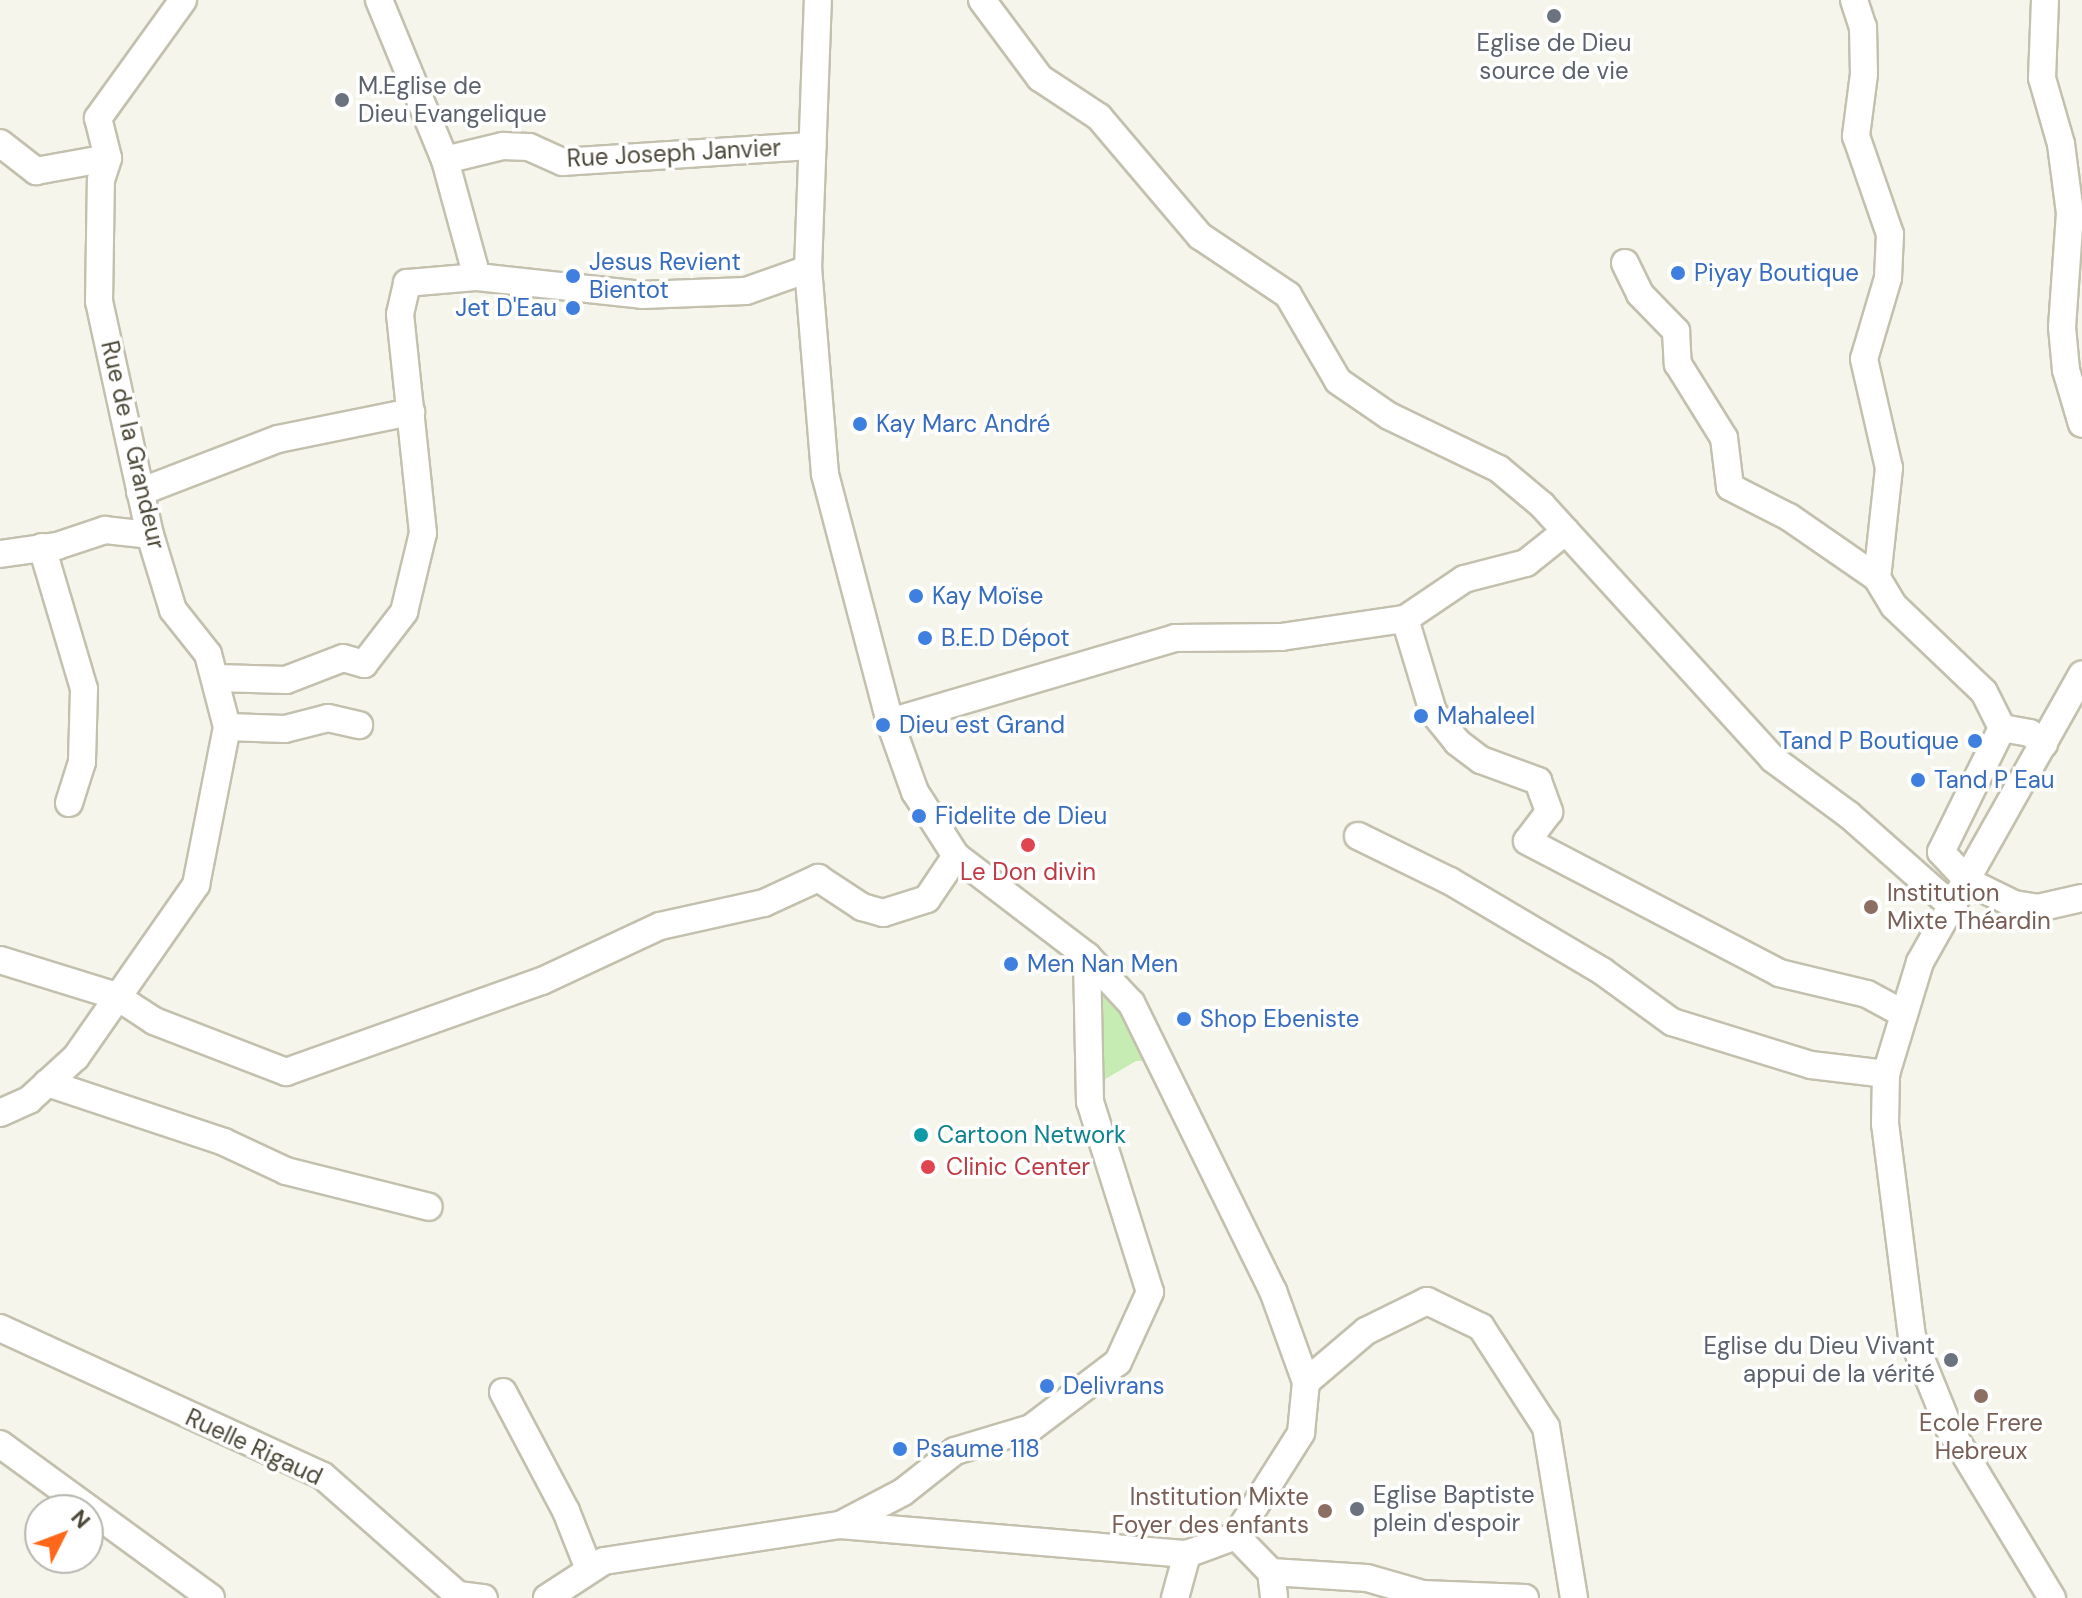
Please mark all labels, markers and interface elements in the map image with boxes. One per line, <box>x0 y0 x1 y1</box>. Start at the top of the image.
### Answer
marker: Eglise de Dieu source de vie <box>1545 7 1563 25</box>
place label: Eglise de Dieu source de vie <box>1477 29 1631 85</box>
place label: M.Eglise de Dieu Evangelique <box>358 72 547 128</box>
marker: M.Eglise de Dieu Evangelique <box>333 91 351 109</box>
street label: Rue Joseph Janvier <box>566 133 782 173</box>
place label: Jesus Revient Bientot <box>589 248 741 304</box>
place label: Piyay Boutique <box>1694 259 1859 287</box>
marker: Piyay Boutique <box>1669 264 1687 282</box>
marker: Jesus Revient Bientot <box>564 267 582 285</box>
place label: Jet D'Eau <box>455 294 557 322</box>
marker: Jet D'Eau <box>564 299 582 317</box>
street label: Rue de la Grandeur <box>95 338 171 552</box>
place label: Kay Marc André <box>876 410 1051 438</box>
marker: Kay Marc André <box>851 415 869 433</box>
place label: Kay Moïse <box>932 582 1043 610</box>
marker: Kay Moïse <box>907 587 925 605</box>
place label: B.E.D Dépot <box>941 624 1070 652</box>
marker: B.E.D Dépot <box>916 629 934 647</box>
place label: Mahaleel <box>1437 702 1535 730</box>
marker: Mahaleel <box>1412 707 1430 725</box>
place label: Dieu est Grand <box>899 711 1065 739</box>
marker: Dieu est Grand <box>874 716 892 734</box>
place label: Tand P Boutique <box>1779 727 1959 755</box>
marker: Tand P Boutique <box>1966 732 1984 750</box>
place label: Tand P Eau <box>1934 766 2055 794</box>
marker: Tand P Eau <box>1909 771 1927 789</box>
place label: Fidelite de Dieu <box>935 802 1107 830</box>
marker: Fidelite de Dieu <box>910 807 928 825</box>
marker: Le Don divin <box>1019 836 1037 854</box>
place label: Le Don divin <box>960 858 1096 886</box>
place label: Institution Mixte Théardin <box>1887 879 2051 935</box>
marker: Institution Mixte Théardin <box>1862 898 1880 916</box>
place label: Men Nan Men <box>1027 950 1178 978</box>
marker: Men Nan Men <box>1002 955 1020 973</box>
place label: Shop Ebeniste <box>1200 1005 1359 1033</box>
marker: Shop Ebeniste <box>1175 1010 1193 1028</box>
place label: Cartoon Network <box>937 1121 1126 1149</box>
marker: Cartoon Network <box>912 1126 930 1144</box>
place label: Clinic Center <box>946 1153 1090 1181</box>
marker: Clinic Center <box>917 1156 939 1178</box>
place label: Eglise du Dieu Vivant appui de la vérité <box>1704 1332 1935 1388</box>
marker: Eglise du Dieu Vivant appui de la vérité <box>1942 1351 1960 1369</box>
place label: Delivrans <box>1063 1372 1165 1400</box>
marker: Delivrans <box>1038 1377 1056 1395</box>
marker: Ecole Frere Hebreux <box>1972 1387 1990 1405</box>
street label: Ruelle Rigaud <box>181 1403 327 1491</box>
place label: Ecole Frere Hebreux <box>1919 1409 2043 1465</box>
place label: Psaume 118 <box>916 1435 1040 1463</box>
marker: Psaume 118 <box>891 1440 909 1458</box>
place label: Eglise Baptiste plein d'espoir <box>1373 1481 1535 1537</box>
place label: Institution Mixte Foyer des enfants <box>1112 1483 1309 1539</box>
north arrow <box>24 1494 104 1574</box>
marker: Eglise Baptiste plein d'espoir <box>1348 1500 1366 1518</box>
marker: Institution Mixte Foyer des enfants <box>1316 1502 1334 1520</box>
text: N <box>65 1503 97 1535</box>

